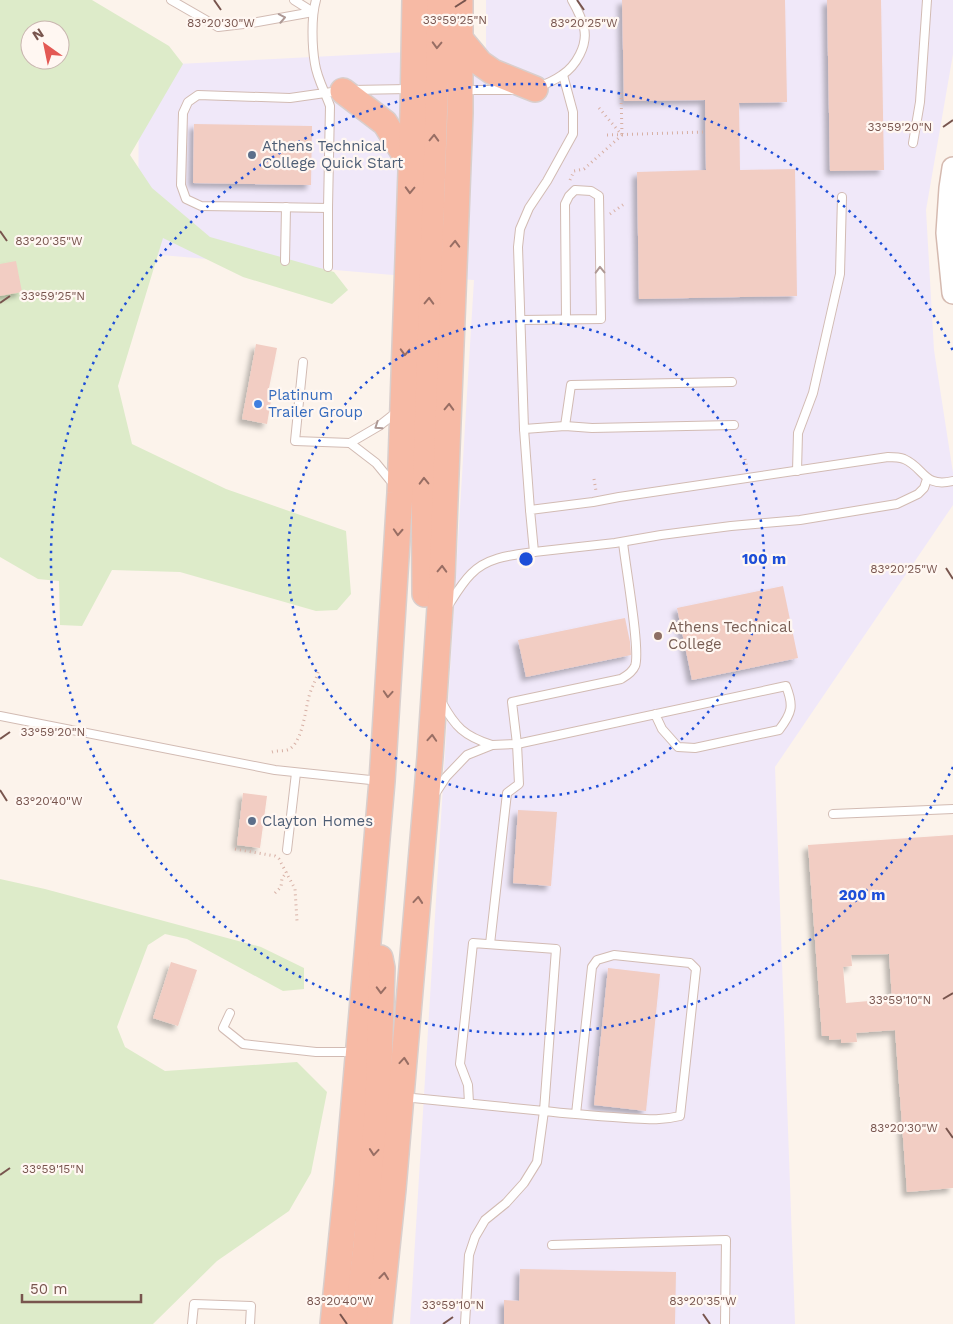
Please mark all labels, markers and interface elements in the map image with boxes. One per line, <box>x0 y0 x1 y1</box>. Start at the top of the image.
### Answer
one-way arrow <box>278 13 287 23</box>
text: 33°59'25"N <box>423 13 487 27</box>
text: 83°20'30"W <box>187 16 255 30</box>
text: 83°20'25"W <box>550 16 618 30</box>
north arrow <box>20 20 70 70</box>
text: N <box>29 25 47 44</box>
one-way arrow <box>431 41 442 49</box>
text: 33°59'20"N <box>868 120 932 134</box>
one-way arrow <box>428 134 439 142</box>
place label: Athens Technical College Quick Start <box>262 137 404 172</box>
marker: Athens Technical College Quick Start <box>246 149 258 161</box>
one-way arrow <box>405 186 416 194</box>
text: 83°20'35"W <box>15 234 83 248</box>
one-way arrow <box>449 240 460 248</box>
one-way arrow <box>595 266 605 274</box>
text: 33°59'25"N <box>21 289 85 303</box>
one-way arrow <box>423 296 434 304</box>
one-way arrow <box>400 348 410 356</box>
place label: Platinum Trailer Group <box>268 386 363 421</box>
marker: Platinum Trailer Group <box>252 398 264 410</box>
one-way arrow <box>443 402 454 410</box>
one-way arrow <box>374 420 383 429</box>
one-way arrow <box>419 476 429 484</box>
one-way arrow <box>392 528 403 536</box>
centre of rings <box>517 550 535 568</box>
text: 100 m <box>742 550 786 568</box>
text: 83°20'25"W <box>870 562 938 576</box>
one-way arrow <box>437 565 448 573</box>
place label: Athens Technical College <box>668 618 792 653</box>
marker: Athens Technical College <box>652 630 664 642</box>
one-way arrow <box>382 691 393 699</box>
text: 33°59'20"N <box>21 725 85 739</box>
one-way arrow <box>426 733 437 741</box>
text: 83°20'40"W <box>15 794 83 808</box>
place label: Clayton Homes <box>262 812 373 830</box>
marker: Clayton Homes <box>246 815 258 827</box>
text: 200 m <box>839 886 885 904</box>
one-way arrow <box>412 895 423 903</box>
one-way arrow <box>376 986 387 994</box>
text: 33°59'10"N <box>869 993 931 1007</box>
one-way arrow <box>398 1057 409 1065</box>
text: 83°20'30"W <box>870 1121 938 1135</box>
one-way arrow <box>369 1148 380 1156</box>
text: 33°59'15"N <box>22 1162 84 1176</box>
one-way arrow <box>378 1271 389 1279</box>
scale bar <box>22 1272 141 1304</box>
text: 50 m <box>30 1280 67 1298</box>
text: 83°20'40"W <box>306 1294 374 1308</box>
text: 83°20'35"W <box>669 1294 737 1308</box>
text: 33°59'10"N <box>422 1298 484 1312</box>

